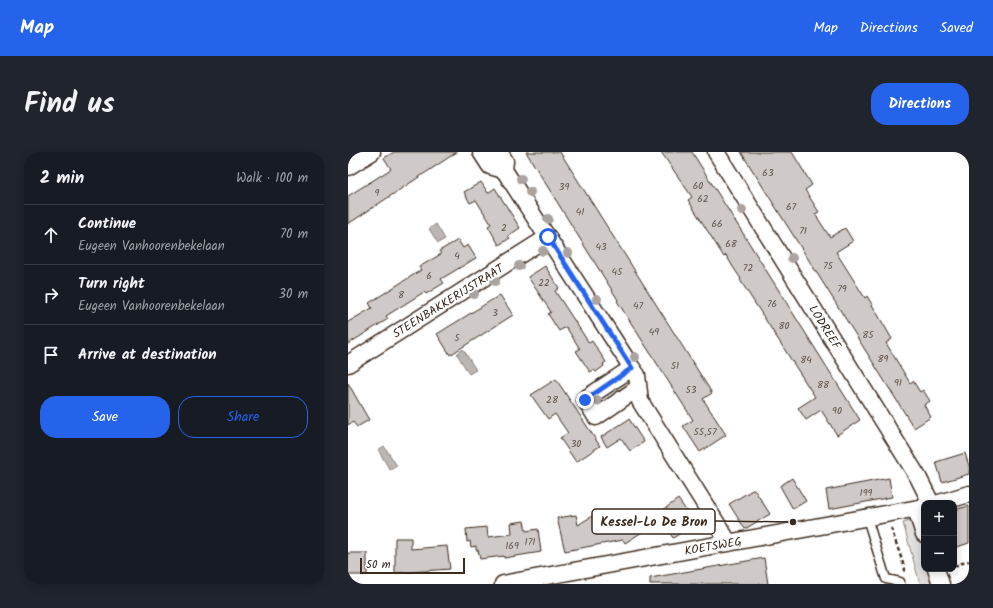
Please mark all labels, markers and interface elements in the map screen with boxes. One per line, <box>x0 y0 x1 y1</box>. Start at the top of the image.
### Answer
text: Map <box>20 13 54 43</box>
text: Map <box>813 17 838 39</box>
text: Directions <box>860 17 918 39</box>
text: Saved <box>940 17 973 39</box>
text: Find us <box>24 82 115 127</box>
button: Directions <box>871 83 969 125</box>
text: 2 min <box>40 165 84 192</box>
house number: 63 <box>762 165 774 181</box>
text: Walk · 100 m <box>236 168 308 189</box>
house number: 60 <box>693 178 703 194</box>
house number: 39 <box>559 179 569 195</box>
house number: 9 <box>375 185 380 201</box>
house number: 62 <box>697 191 709 207</box>
house number: 67 <box>786 199 796 215</box>
house number: 41 <box>576 204 584 220</box>
text: Continue <box>78 212 136 236</box>
house number: 66 <box>711 216 723 232</box>
house number: 2 <box>501 220 507 236</box>
house number: 71 <box>799 223 807 239</box>
icon: ahead <box>40 224 62 246</box>
text: 70 m <box>280 224 308 245</box>
route start <box>539 228 557 246</box>
text: Eugeen Vanhoorenbekelaan <box>78 236 225 257</box>
house number: 68 <box>725 236 738 252</box>
house number: 43 <box>595 239 607 255</box>
house number: 4 <box>454 248 460 264</box>
house number: 75 <box>823 258 834 274</box>
street label: STEENBAKKERIJSTRAAT <box>389 259 509 343</box>
house number: 72 <box>743 260 753 276</box>
house number: 45 <box>612 264 623 280</box>
house number: 6 <box>426 268 432 284</box>
text: Turn right <box>78 272 145 296</box>
house number: 22 <box>538 275 550 291</box>
house number: 79 <box>837 281 847 297</box>
icon: right <box>40 284 62 306</box>
text: 30 m <box>279 284 308 305</box>
house number: 8 <box>398 287 405 303</box>
text: Eugeen Vanhoorenbekelaan <box>78 296 225 317</box>
house number: 76 <box>767 296 777 312</box>
house number: 47 <box>633 298 643 314</box>
street label: LODREEF <box>804 301 847 355</box>
house number: 3 <box>492 305 498 321</box>
house number: 80 <box>778 318 790 334</box>
house number: 49 <box>649 324 659 340</box>
house number: 85 <box>862 327 874 343</box>
house number: 5 <box>454 330 460 346</box>
text: Arrive at destination <box>78 343 217 367</box>
icon: arrive <box>40 344 62 366</box>
house number: 89 <box>878 351 889 367</box>
house number: 84 <box>800 352 812 368</box>
house number: 51 <box>671 358 679 374</box>
house number: 91 <box>894 375 902 391</box>
house number: 88 <box>817 377 830 393</box>
house number: 53 <box>685 382 697 398</box>
route end <box>576 391 594 409</box>
house number: 28 <box>546 392 559 408</box>
button: Save <box>40 396 170 438</box>
button: Share <box>178 396 308 438</box>
house number: 90 <box>832 403 842 419</box>
house number: 55,57 <box>694 424 717 440</box>
house number: 30 <box>571 436 581 452</box>
house number: 199 <box>860 485 873 501</box>
map controls <box>921 500 957 572</box>
button: + <box>921 500 957 536</box>
callout: Kessel-Lo De Bron <box>592 509 715 534</box>
text: Kessel-Lo De Bron <box>600 512 708 533</box>
street label: KOETSWEG <box>683 532 743 561</box>
house number: 171 <box>525 534 535 550</box>
button: − <box>921 536 957 572</box>
house number: 169 <box>505 538 519 554</box>
scale bar <box>360 556 465 575</box>
text: 50 m <box>366 556 391 574</box>

